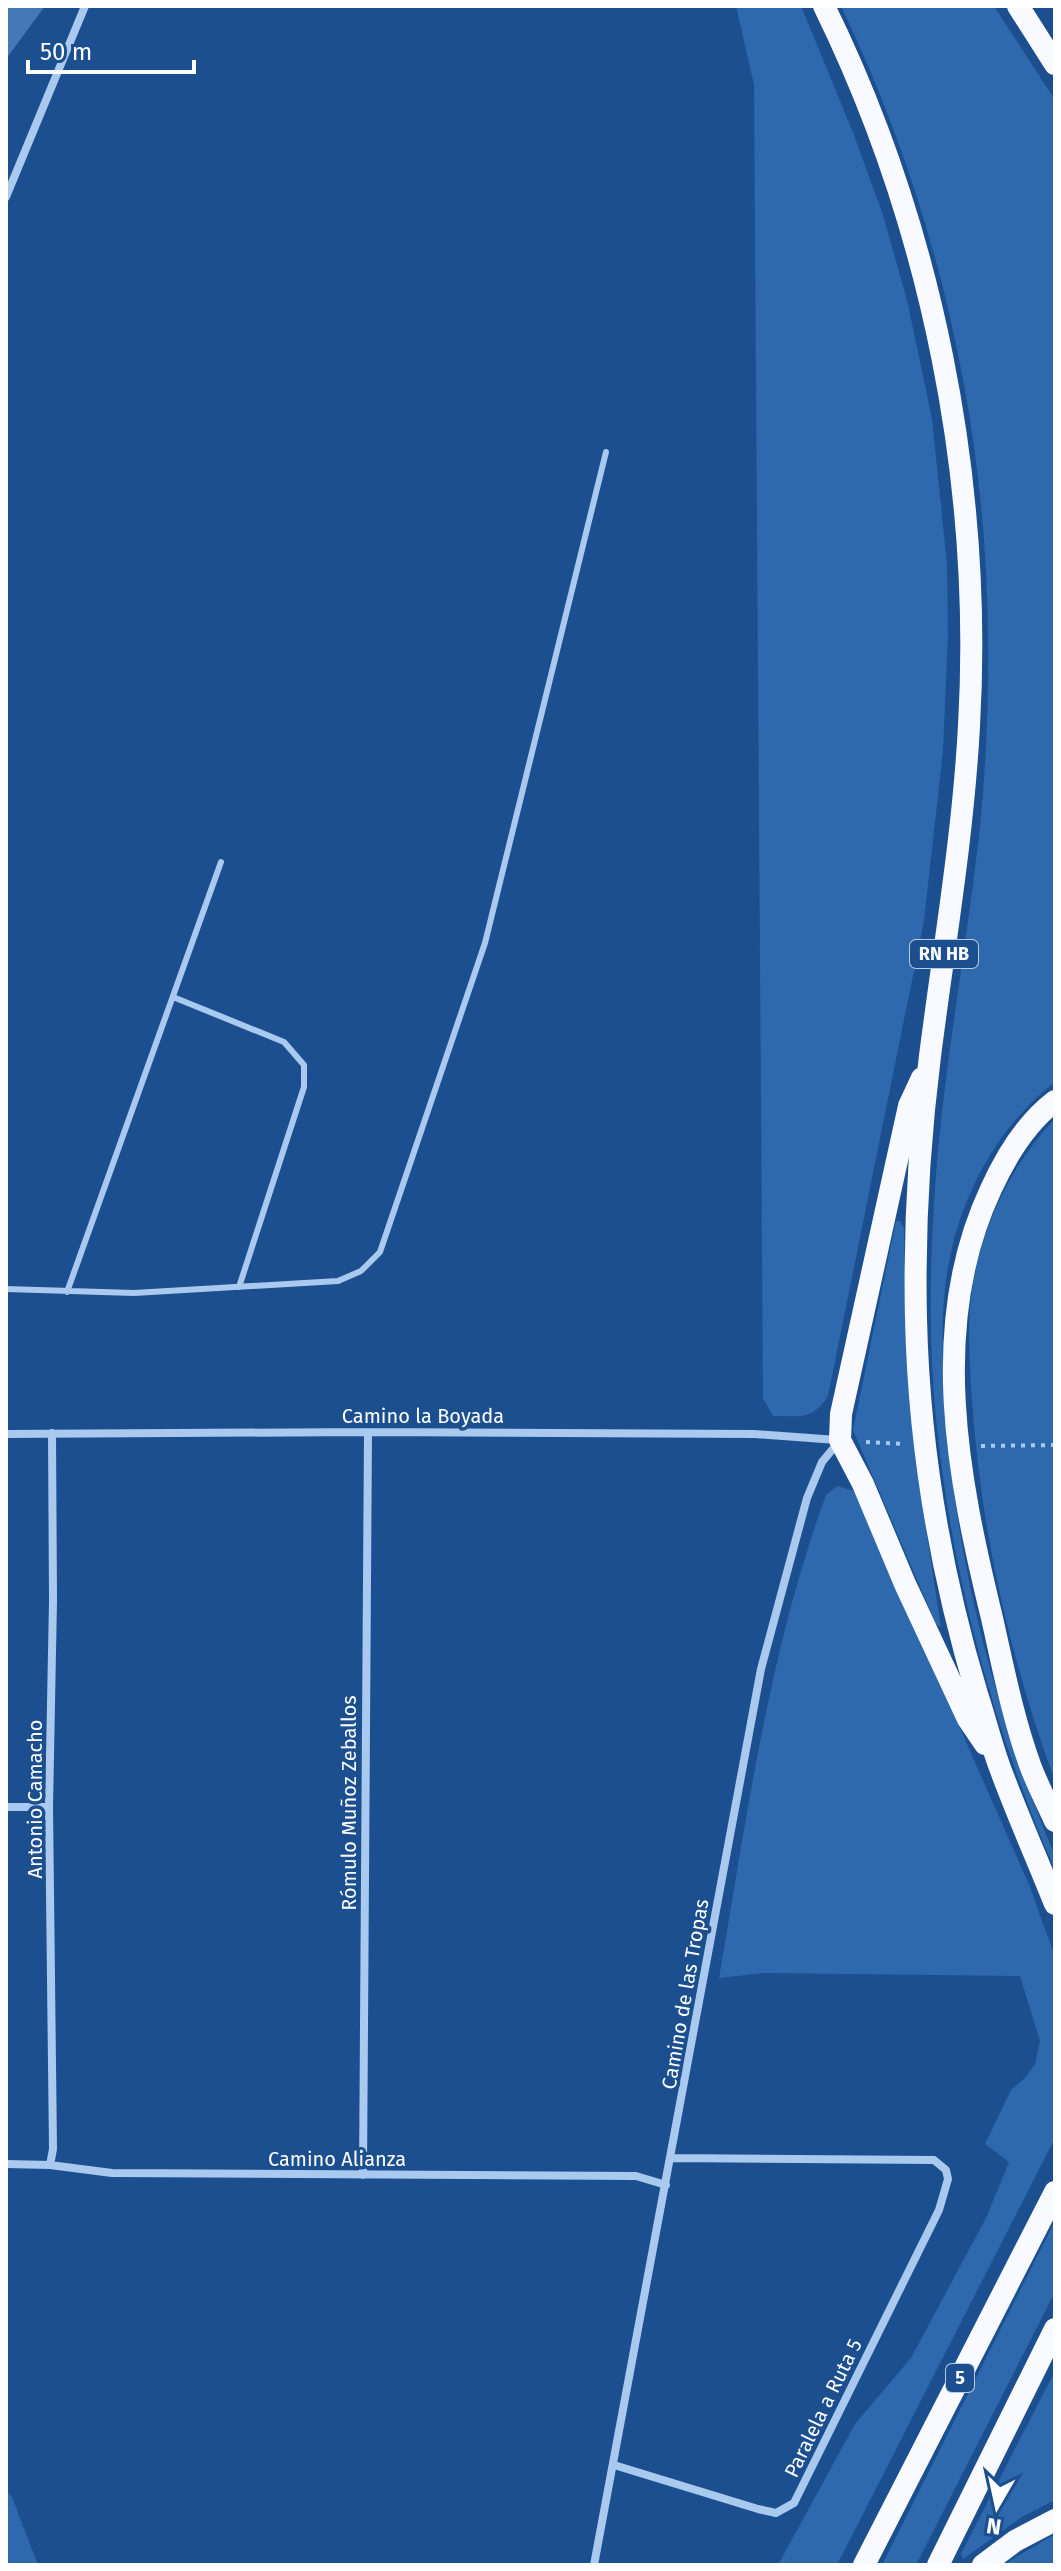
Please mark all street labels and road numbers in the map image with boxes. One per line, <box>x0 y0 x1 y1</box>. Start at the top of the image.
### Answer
road number: RN HB <box>910 940 978 968</box>
street label: Camino la Boyada <box>342 1404 504 1428</box>
street label: Rómulo Muñoz Zeballos <box>337 1695 361 1911</box>
street label: Antonio Camacho <box>23 1720 47 1878</box>
street label: Camino de las Tropas <box>656 1897 714 2091</box>
street label: Camino Alianza <box>268 2147 406 2171</box>
street label: Paralela a Ruta 5 <box>779 2335 867 2481</box>
road number: 5 <box>946 2364 974 2392</box>

